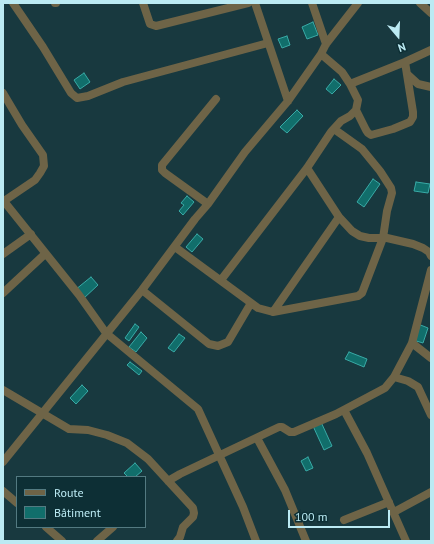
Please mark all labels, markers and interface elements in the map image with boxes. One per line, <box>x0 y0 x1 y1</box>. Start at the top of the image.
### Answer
north arrow <box>378 16 418 56</box>
text: N <box>396 40 408 55</box>
legend <box>16 476 146 528</box>
text: Route <box>54 485 84 500</box>
scale bar <box>290 502 392 528</box>
text: Bâtiment <box>54 505 101 520</box>
text: 100 m <box>295 509 328 524</box>

